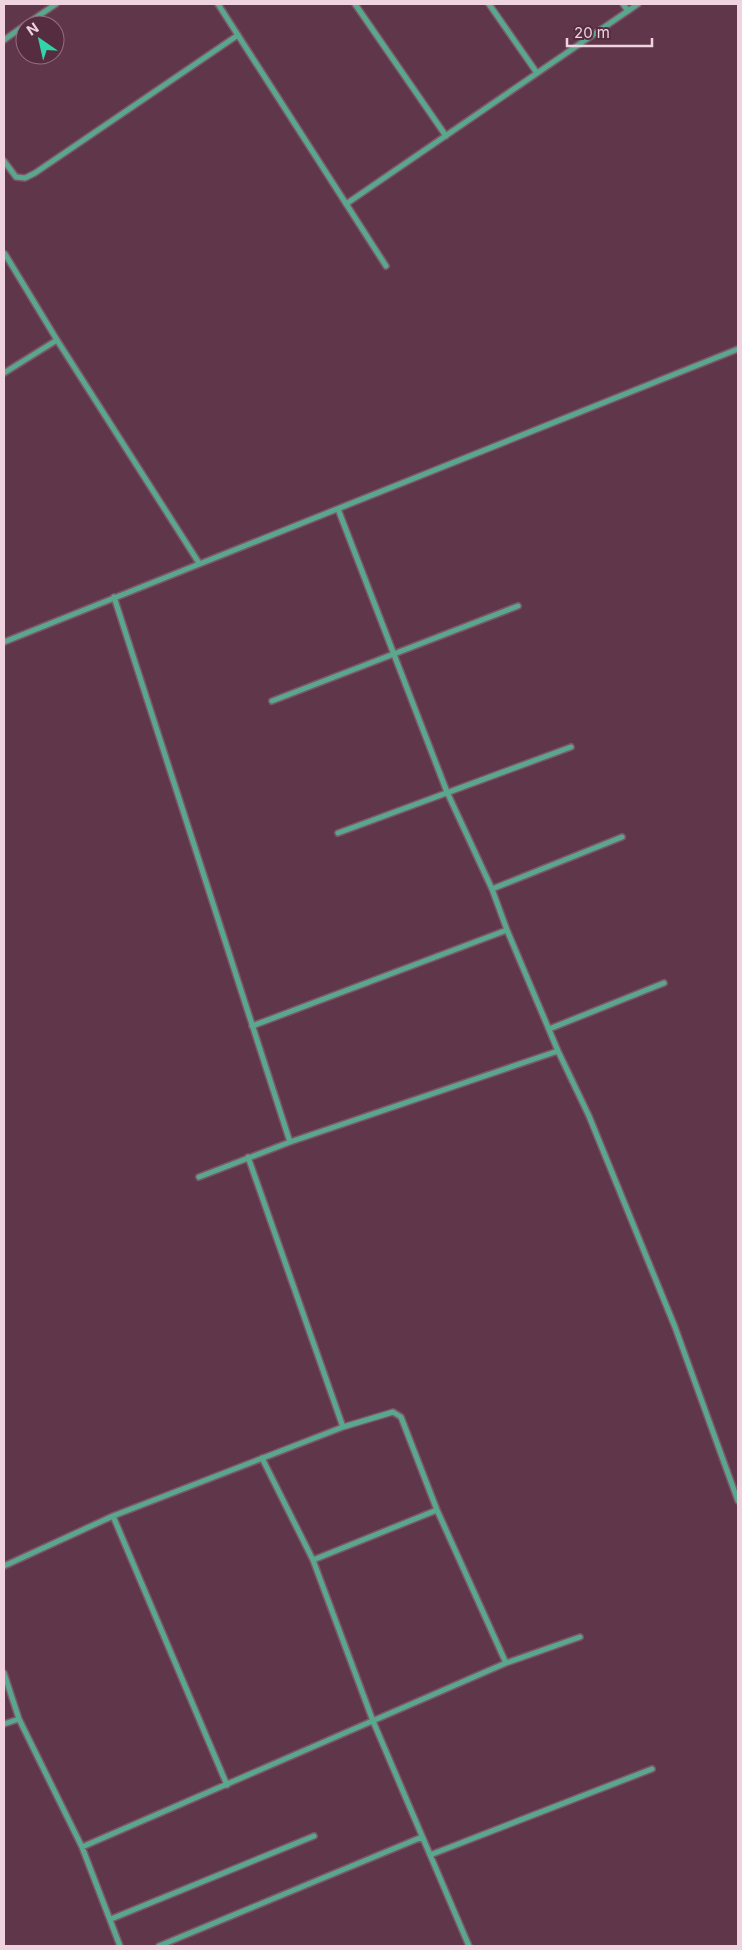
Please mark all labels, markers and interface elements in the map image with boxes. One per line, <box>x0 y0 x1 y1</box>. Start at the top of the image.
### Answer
north arrow <box>15 15 65 65</box>
scale bar <box>567 15 652 47</box>
text: N <box>23 19 42 39</box>
text: 20 m <box>574 23 610 42</box>

